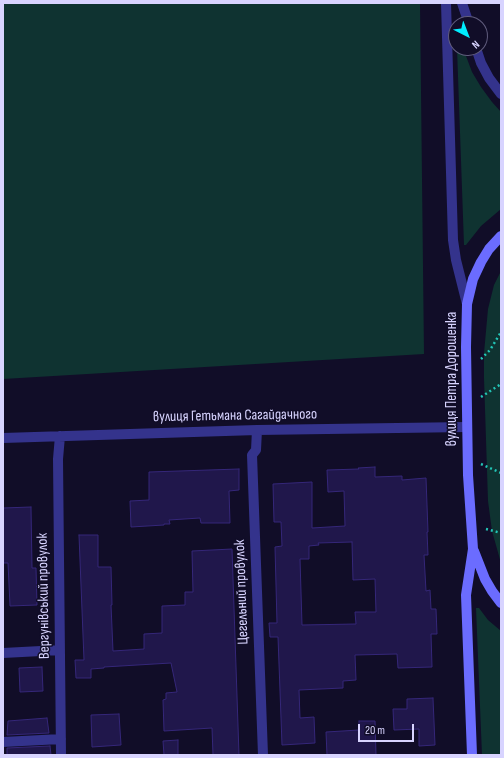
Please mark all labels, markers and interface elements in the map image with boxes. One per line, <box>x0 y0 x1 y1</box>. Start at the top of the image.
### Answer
north arrow <box>448 16 488 56</box>
text: N <box>469 38 482 51</box>
street label: вулиця Петра Дорошенка <box>443 312 461 446</box>
street label: вулиця Гетьмана Сагайдачного <box>153 406 317 426</box>
street label: Вергунівський провулок <box>34 533 54 659</box>
street label: Цегельний провулок <box>231 539 253 645</box>
scale bar <box>360 716 416 742</box>
text: 20 m <box>365 723 385 738</box>

